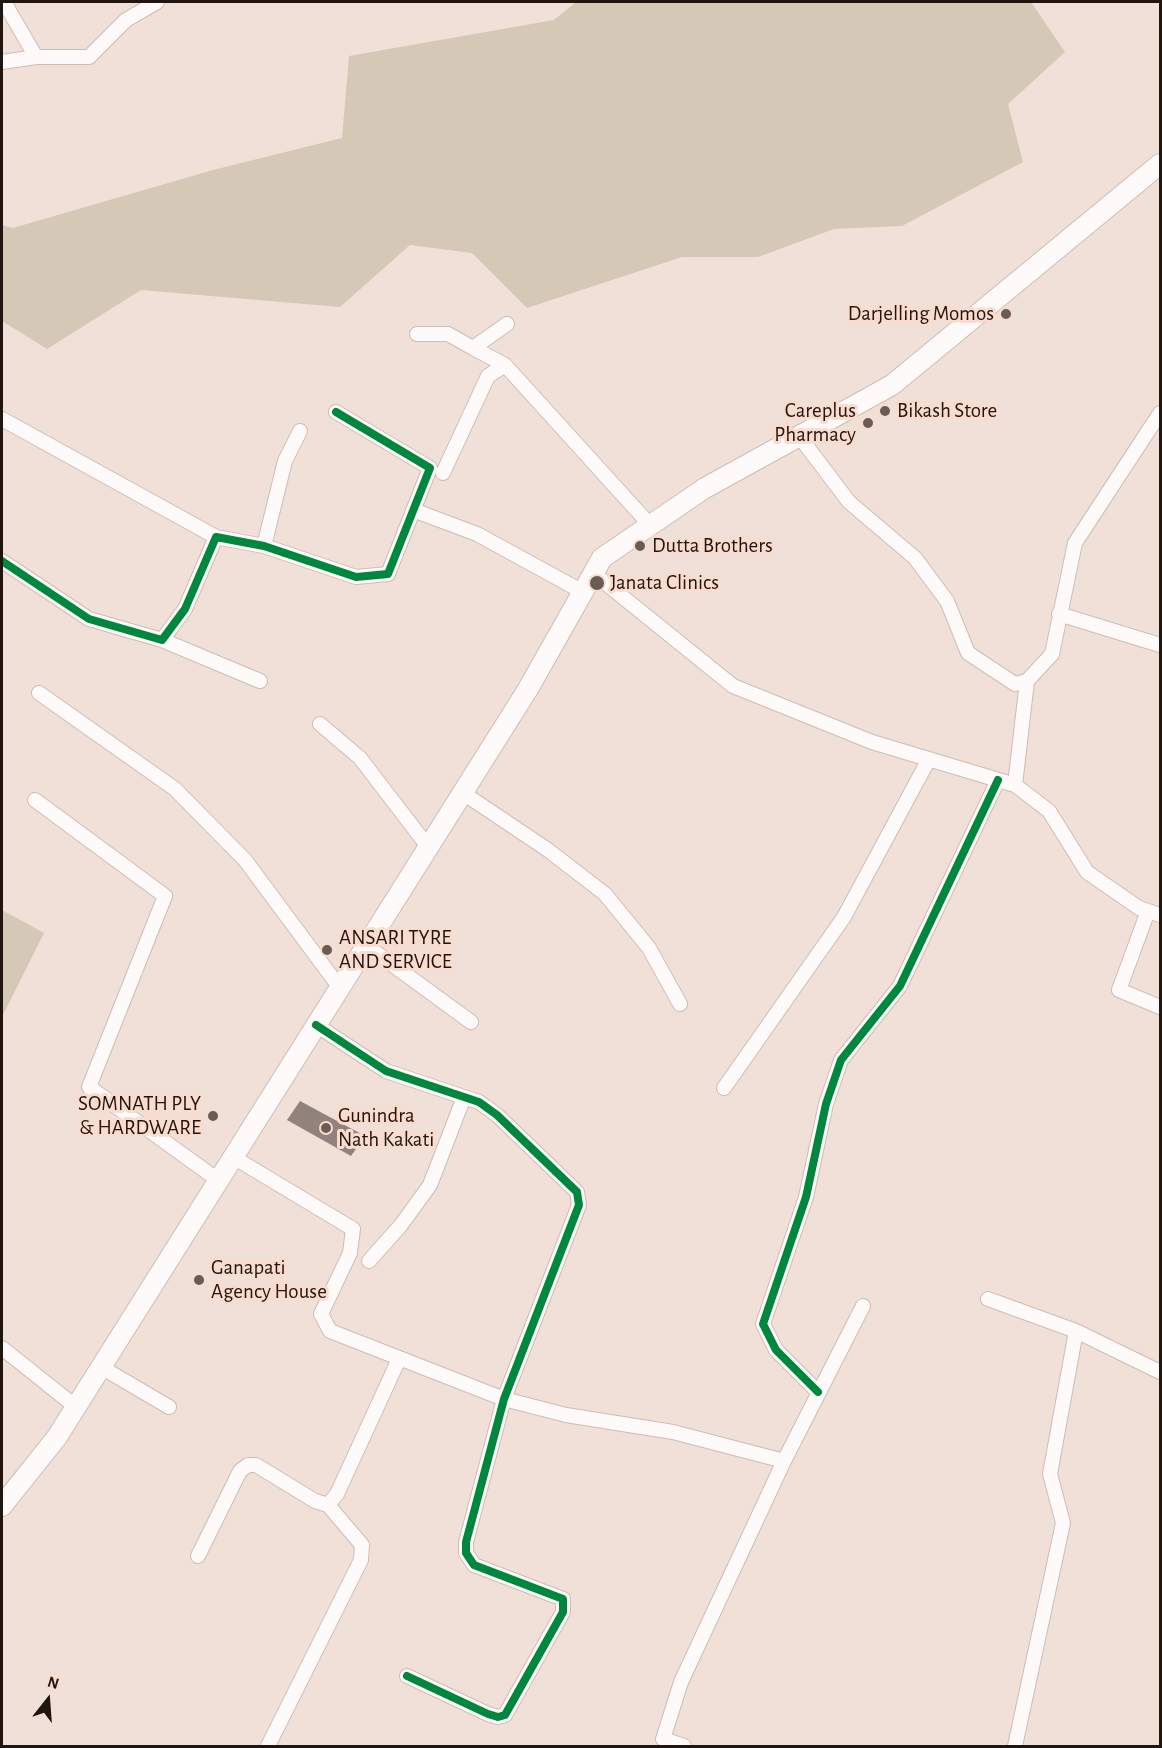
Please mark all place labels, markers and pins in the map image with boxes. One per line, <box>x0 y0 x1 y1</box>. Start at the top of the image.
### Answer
place label: Darjelling Momos <box>848 301 994 327</box>
marker: Darjelling Momos <box>999 307 1013 321</box>
place label: Careplus Pharmacy <box>774 398 856 448</box>
place label: Bikash Store <box>897 398 997 424</box>
marker: Bikash Store <box>878 404 892 418</box>
marker: Careplus Pharmacy <box>861 416 875 430</box>
place label: Dutta Brothers <box>652 533 773 559</box>
marker: Dutta Brothers <box>633 539 647 553</box>
place label: Janata Clinics <box>610 570 719 596</box>
marker: Janata Clinics <box>588 574 606 592</box>
place label: ANSARI TYRE AND SERVICE <box>339 925 452 975</box>
marker: ANSARI TYRE AND SERVICE <box>320 943 334 957</box>
place label: SOMNATH PLY & HARDWARE <box>78 1091 201 1141</box>
place label: Gunindra Nath Kakati <box>338 1103 434 1153</box>
marker: SOMNATH PLY & HARDWARE <box>206 1109 220 1123</box>
marker: Gunindra Nath Kakati <box>319 1121 333 1135</box>
place label: Ganapati Agency House <box>211 1255 327 1305</box>
marker: Ganapati Agency House <box>192 1273 206 1287</box>

